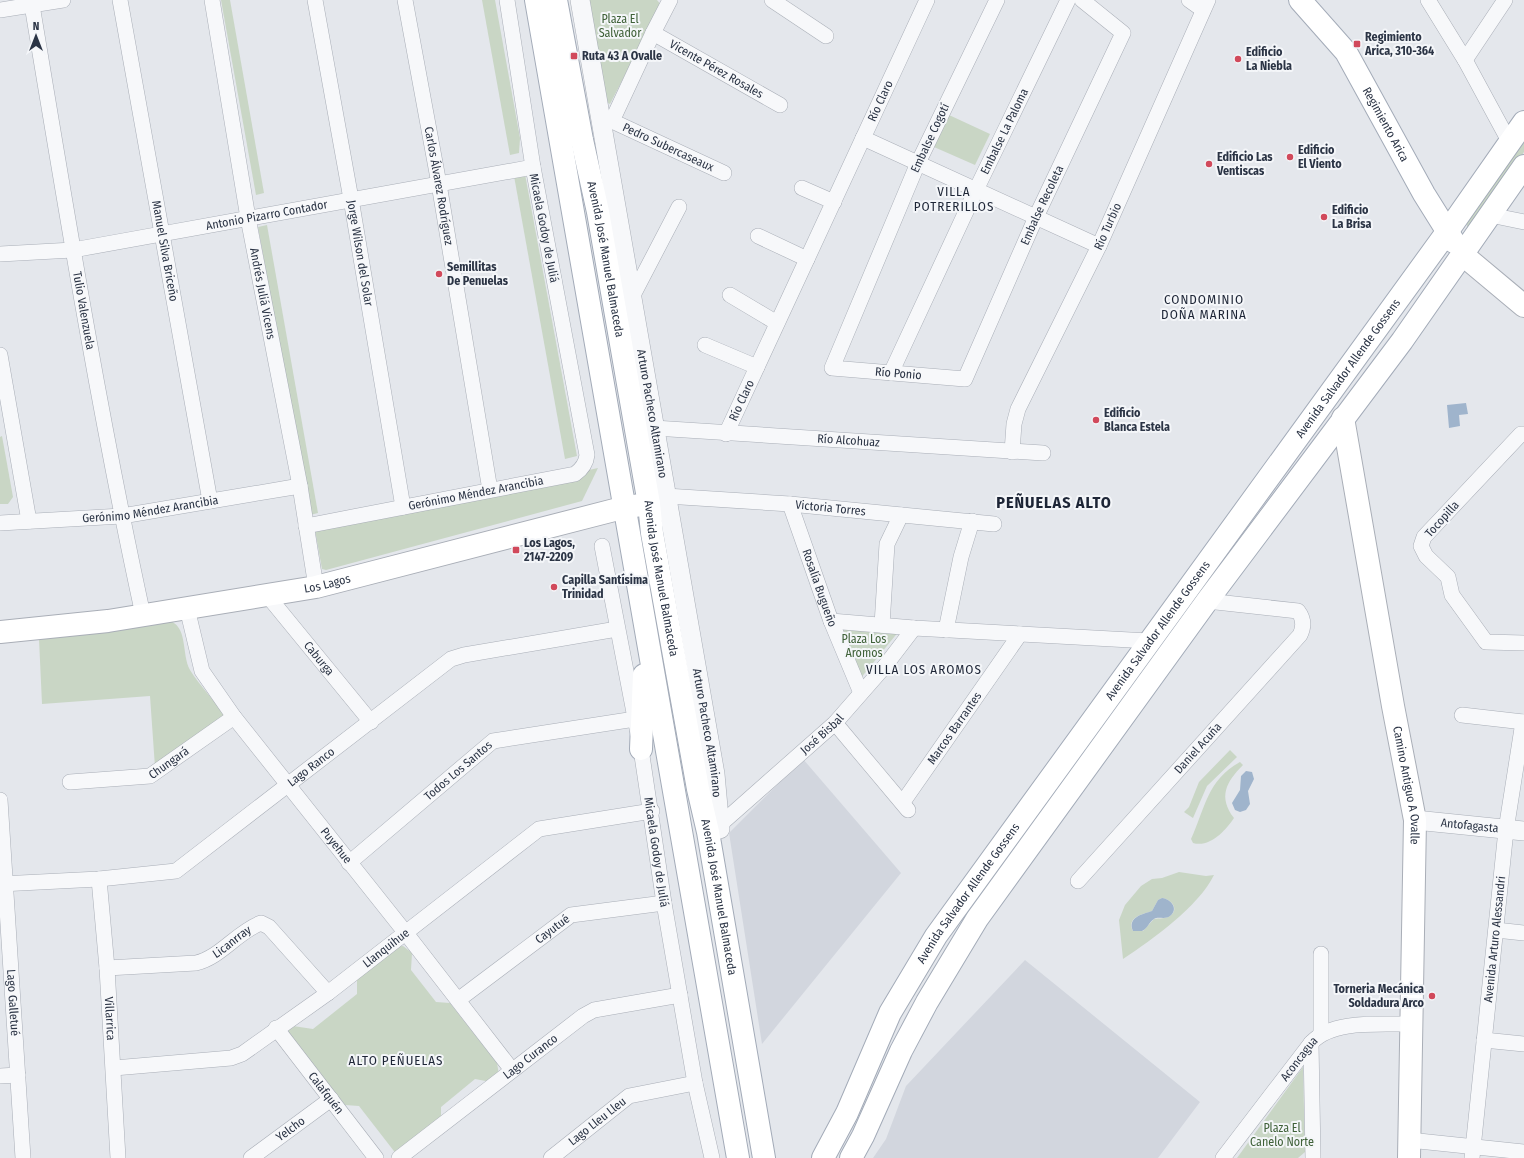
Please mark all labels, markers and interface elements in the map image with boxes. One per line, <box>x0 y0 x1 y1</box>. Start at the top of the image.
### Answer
park label: Plaza El Salvador <box>599 12 642 40</box>
north arrow <box>16 16 56 56</box>
text: N <box>33 20 39 33</box>
place label: Regimiento Arica, 310-364 <box>1364 30 1434 58</box>
street label: Vicente Pérez Rosales <box>667 37 766 101</box>
marker: Regimiento Arica, 310-364 <box>1352 39 1362 49</box>
place label: Edificio La Niebla <box>1246 45 1292 73</box>
place label: Ruta 43 A Ovalle <box>582 49 662 63</box>
marker: Ruta 43 A Ovalle <box>569 51 579 61</box>
marker: Edificio La Niebla <box>1233 54 1243 64</box>
street label: Río Claro <box>865 78 896 124</box>
street label: Regimiento Arica <box>1360 85 1412 164</box>
street label: Embalse La Paloma <box>978 86 1031 177</box>
street label: Embalse Cogotí <box>908 101 952 175</box>
street label: Pedro Subercaseaux <box>620 120 717 175</box>
street label: Carlos Álvarez Rodríguez <box>422 126 456 246</box>
place label: Edificio El Viento <box>1298 143 1342 171</box>
place label: Edificio Las Ventiscas <box>1216 150 1273 178</box>
marker: Edificio El Viento <box>1285 152 1295 162</box>
marker: Edificio Las Ventiscas <box>1204 159 1214 169</box>
street label: Embalse Recoleta <box>1018 163 1066 247</box>
street label: Micaela Godoy de Juliá <box>527 172 561 284</box>
street label: Avenida José Manuel Balmaceda <box>584 180 627 338</box>
district label: VILLA POTRERILLOS <box>914 184 994 214</box>
street label: Antonio Pizarro Contador <box>205 197 330 233</box>
street label: Manuel Silva Briceño <box>149 199 181 303</box>
street label: Jorge Wilson del Solar <box>344 199 376 308</box>
street label: Río Turbio <box>1091 201 1124 252</box>
place label: Edificio La Brisa <box>1332 203 1371 231</box>
marker: Edificio La Brisa <box>1319 212 1329 222</box>
street label: Andrés Juliá Vicens <box>247 247 278 341</box>
place label: Semillitas De Penuelas <box>447 260 509 288</box>
marker: Semillitas De Penuelas <box>434 269 444 279</box>
street label: Tulio Valenzuela <box>70 270 98 351</box>
district label: CONDOMINIO DOÑA MARINA <box>1161 292 1247 322</box>
street label: Avenida Salvador Allende Gossens <box>1293 296 1403 441</box>
street label: Arturo Pacheco Altamirano <box>634 348 670 479</box>
street label: Río Ponio <box>875 365 922 382</box>
street label: Río Claro <box>726 378 757 423</box>
place label: Edificio Blanca Estela <box>1104 406 1170 434</box>
marker: Edificio Blanca Estela <box>1091 415 1101 425</box>
street label: Río Alcohuaz <box>817 432 881 450</box>
street label: Gerónimo Méndez Arancibia <box>407 473 545 513</box>
street label: Gerónimo Méndez Arancibia <box>82 493 219 525</box>
district label: PEÑUELAS ALTO <box>996 493 1112 512</box>
street label: Victoria Torres <box>795 498 866 518</box>
street label: Tocopilla <box>1422 498 1462 540</box>
street label: Avenida José Manuel Balmaceda <box>641 499 681 658</box>
place label: Los Lagos, 2147-2209 <box>523 536 575 564</box>
marker: Los Lagos, 2147-2209 <box>511 545 521 555</box>
street label: Rosalía Bugueño <box>799 547 840 629</box>
street label: Avenida Salvador Allende Gossens <box>1103 558 1213 703</box>
street label: Los Lagos <box>303 571 352 596</box>
place label: Capilla Santísima Trinidad <box>562 573 648 601</box>
marker: Capilla Santísima Trinidad <box>549 582 559 592</box>
park label: Plaza Los Aromos <box>842 632 886 660</box>
street label: Caburga <box>301 639 337 678</box>
district label: VILLA LOS AROMOS <box>866 662 982 677</box>
street label: Arturo Pacheco Altamirano <box>690 667 724 798</box>
street label: Marcos Barrantes <box>924 689 984 767</box>
street label: José Bisbal <box>798 711 847 757</box>
street label: Daniel Acuña <box>1171 720 1225 777</box>
street label: Camino Antiguo A Ovalle <box>1390 725 1422 845</box>
street label: Todos Los Santos <box>421 738 495 803</box>
street label: Chungará <box>146 744 192 782</box>
street label: Lago Ranco <box>285 744 337 789</box>
street label: Micaela Godoy de Juliá <box>641 796 672 908</box>
street label: Antofagasta <box>1440 816 1499 835</box>
street label: Avenida José Manuel Balmaceda <box>698 818 740 976</box>
street label: Avenida Salvador Allende Gossens <box>914 820 1023 966</box>
street label: Puyehue <box>318 825 355 866</box>
street label: Avenida Arturo Alessandri <box>1481 875 1508 1003</box>
street label: Cayutué <box>532 912 572 947</box>
street label: Licanrray <box>210 922 254 961</box>
street label: Llanquihue <box>360 926 412 970</box>
street label: Lago Galletué <box>4 969 22 1036</box>
place label: Torneria Mecánica Soldadura Arco <box>1333 982 1425 1010</box>
marker: Torneria Mecánica Soldadura Arco <box>1427 991 1437 1001</box>
street label: Villarrica <box>102 996 118 1041</box>
street label: Lago Curanco <box>500 1031 560 1082</box>
street label: Aconcagua <box>1277 1033 1320 1084</box>
district label: ALTO PEÑUELAS <box>349 1053 443 1068</box>
street label: Calafquén <box>305 1069 347 1117</box>
street label: Lago Lleu Lleu <box>566 1094 629 1148</box>
street label: Yelcho <box>273 1114 308 1144</box>
park label: Plaza El Canelo Norte <box>1250 1121 1314 1149</box>

